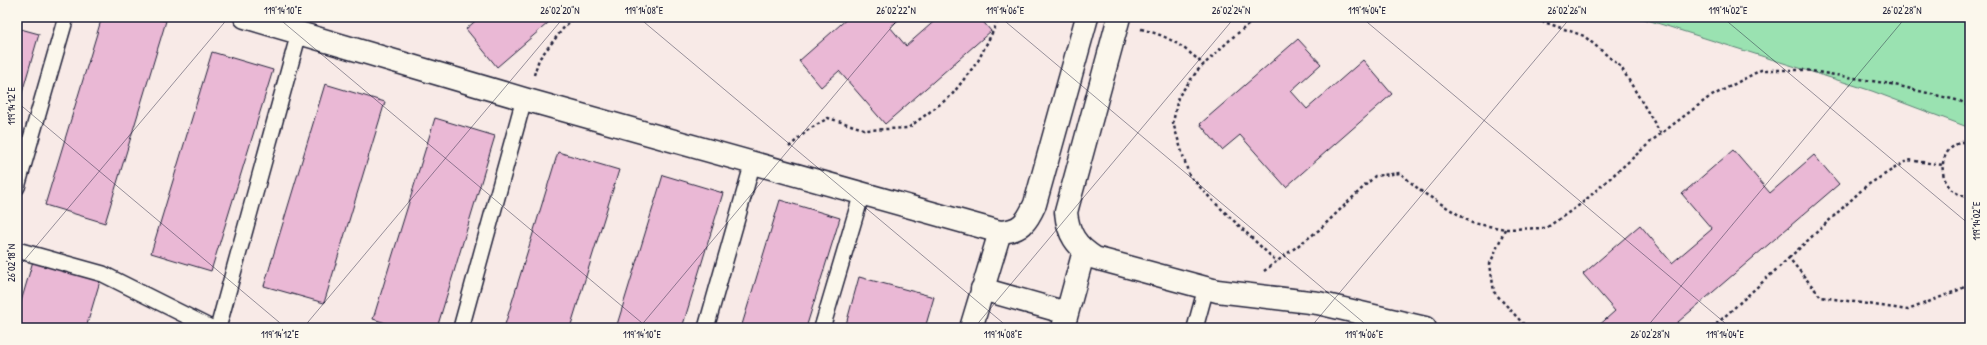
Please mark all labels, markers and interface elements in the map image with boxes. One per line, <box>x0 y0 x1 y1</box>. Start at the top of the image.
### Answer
text: 119°14'10"E <box>264 4 302 17</box>
text: 26°02'20"N <box>540 4 580 17</box>
text: 119°14'08"E <box>625 4 664 17</box>
text: 26°02'22"N <box>876 4 916 17</box>
text: 119°14'06"E <box>986 4 1025 17</box>
text: 26°02'24"N <box>1212 4 1250 17</box>
text: 119°14'04"E <box>1348 4 1387 17</box>
text: 26°02'26"N <box>1548 4 1586 17</box>
text: 119°14'02"E <box>1709 4 1748 17</box>
text: 26°02'28"N <box>1882 4 1922 17</box>
text: 119°14'12"E <box>5 86 18 125</box>
text: 119°14'02"E <box>1970 201 1983 240</box>
text: 26°02'18"N <box>5 244 18 282</box>
text: 119°14'12"E <box>261 328 300 341</box>
text: 119°14'10"E <box>623 328 661 341</box>
text: 119°14'08"E <box>984 328 1023 341</box>
text: 119°14'06"E <box>1345 328 1384 341</box>
text: 26°02'28"N <box>1630 328 1670 341</box>
text: 119°14'04"E <box>1706 328 1745 341</box>

